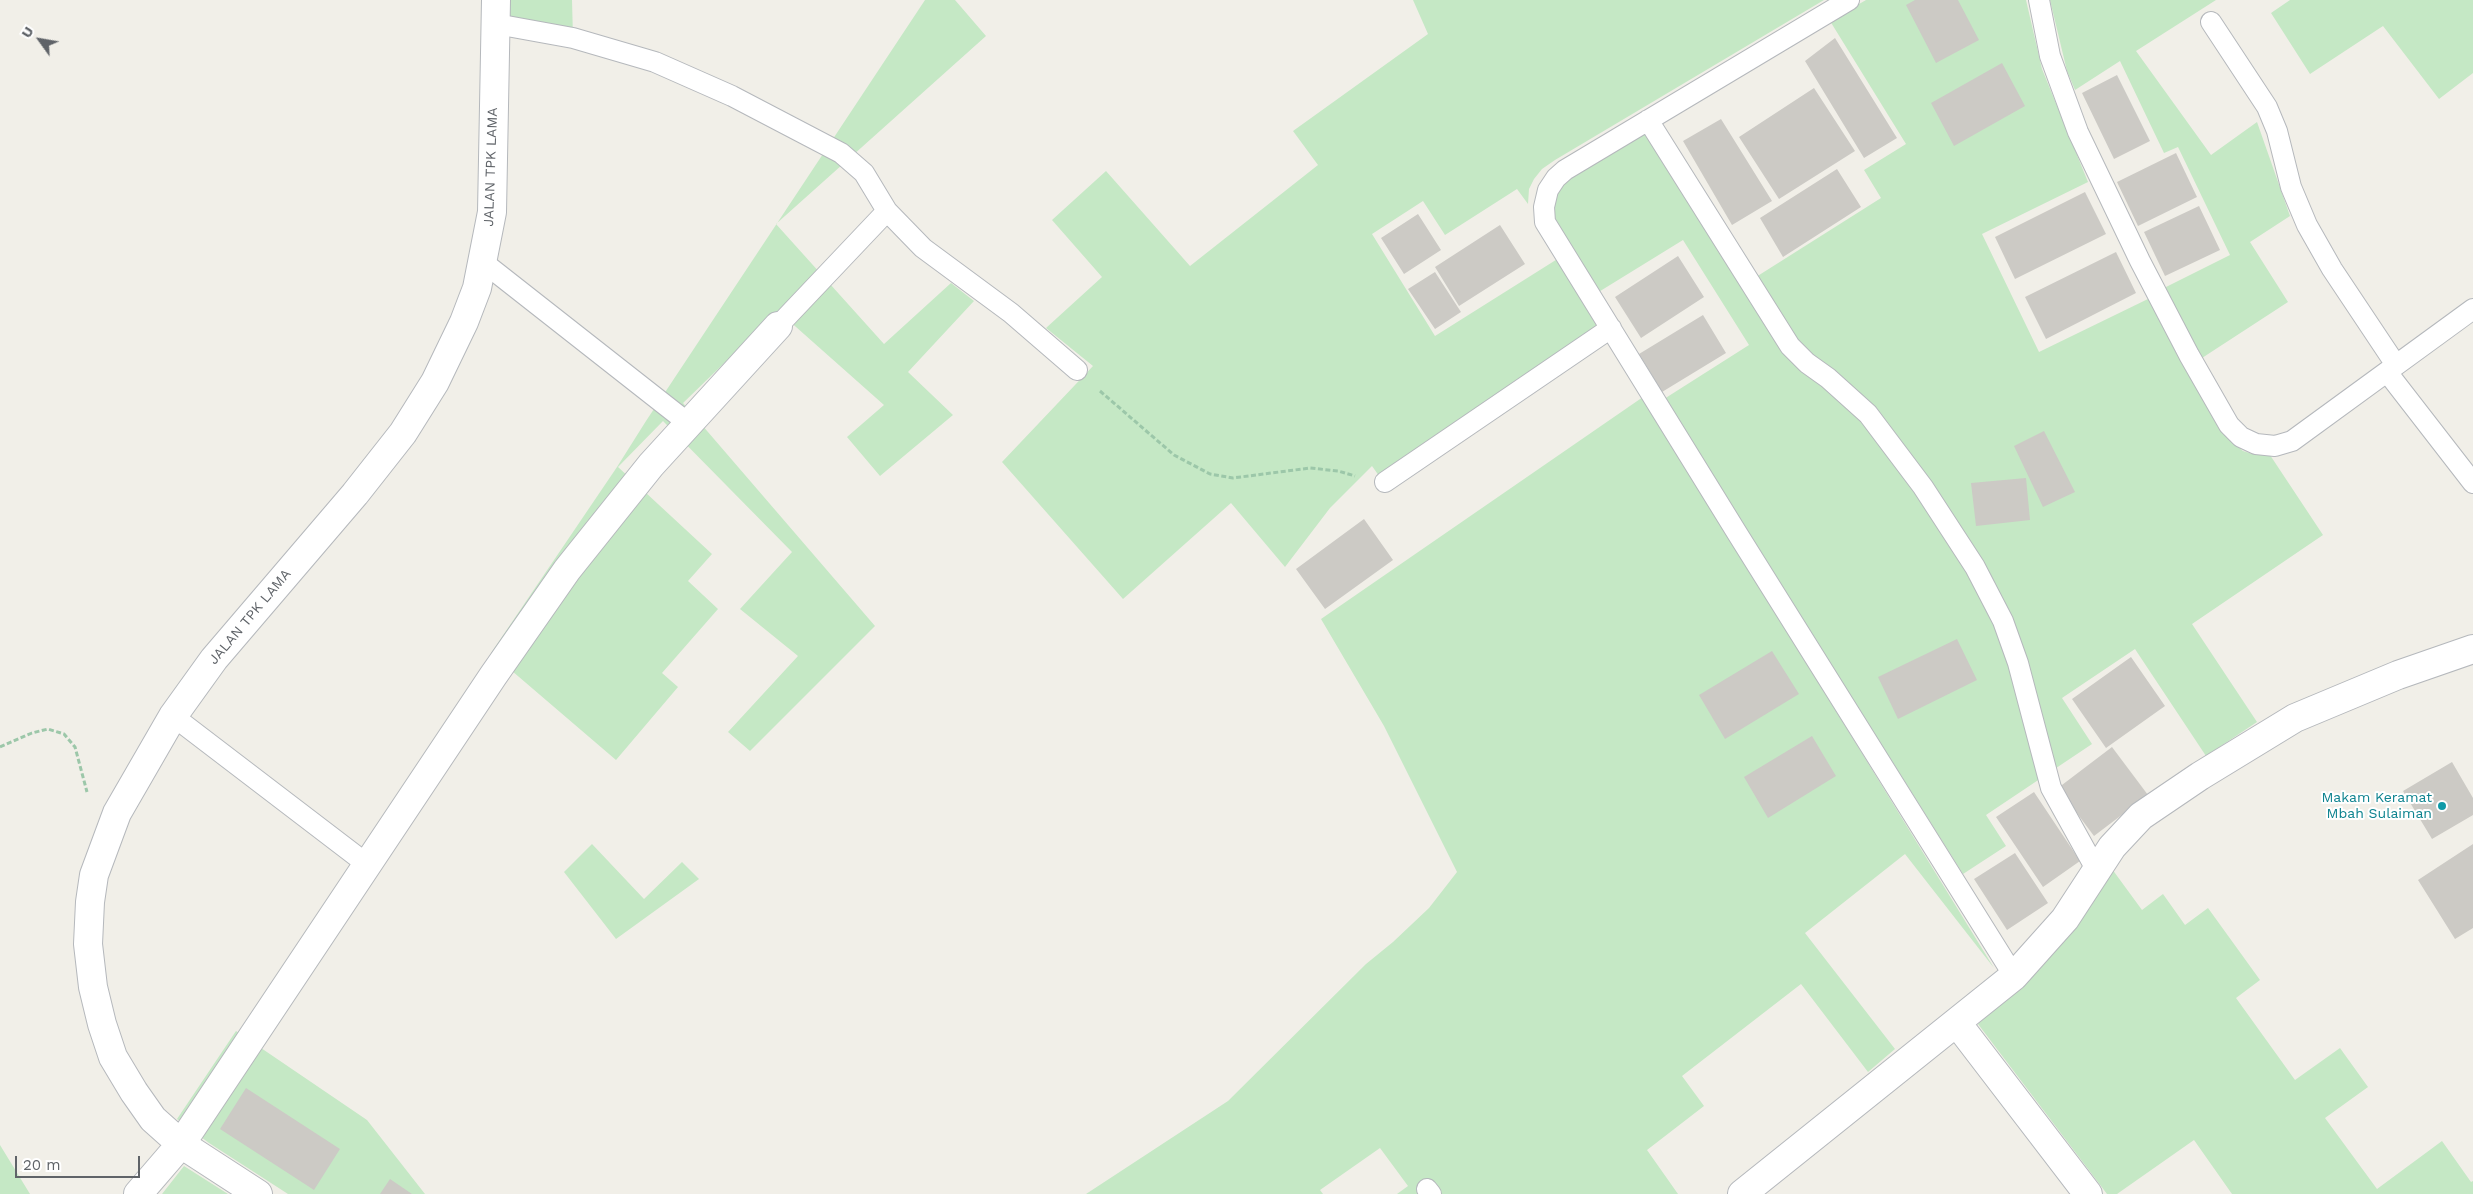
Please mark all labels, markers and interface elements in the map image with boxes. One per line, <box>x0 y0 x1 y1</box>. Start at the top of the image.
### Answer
north arrow <box>15 15 65 65</box>
text: U <box>18 24 37 41</box>
street label: JALAN TPK LAMA <box>481 107 501 227</box>
street label: JALAN TPK LAMA <box>205 566 295 668</box>
place label: Makam Keramat Mbah Sulaiman <box>2321 790 2432 822</box>
marker: Makam Keramat Mbah Sulaiman <box>2436 800 2448 812</box>
scale bar <box>18 1146 142 1178</box>
text: 20 m <box>23 1156 61 1174</box>

